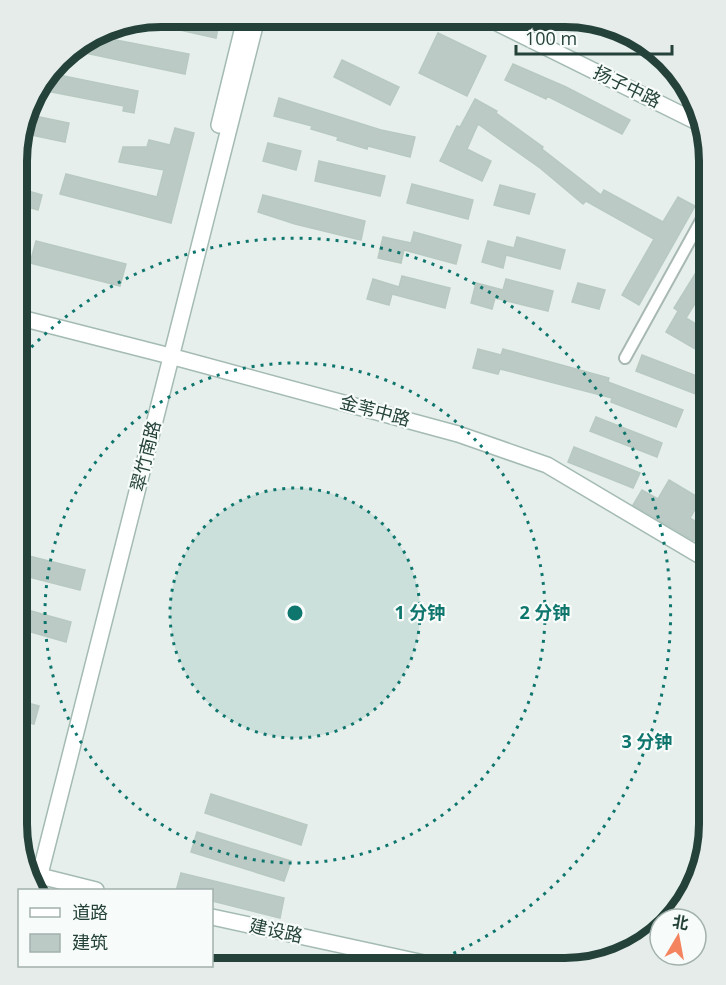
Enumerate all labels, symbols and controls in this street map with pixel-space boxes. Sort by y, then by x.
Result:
scale bar [516,18,672,56]
text: 100 m [525,26,577,50]
street label: 扬子中路 [590,60,665,113]
street label: 金苇中路 [337,389,413,431]
street label: 翠竹南路 [125,418,165,494]
text: 1 分钟 [395,600,445,624]
text: 2 分钟 [520,600,570,624]
centre of rings [285,603,305,623]
text: 3 分钟 [622,729,672,753]
legend [18,889,213,967]
text: 道路 [72,900,108,924]
north arrow [648,907,708,967]
text: 北 [671,910,690,934]
street label: 建设路 [247,913,305,947]
text: 建筑 [72,930,108,954]

